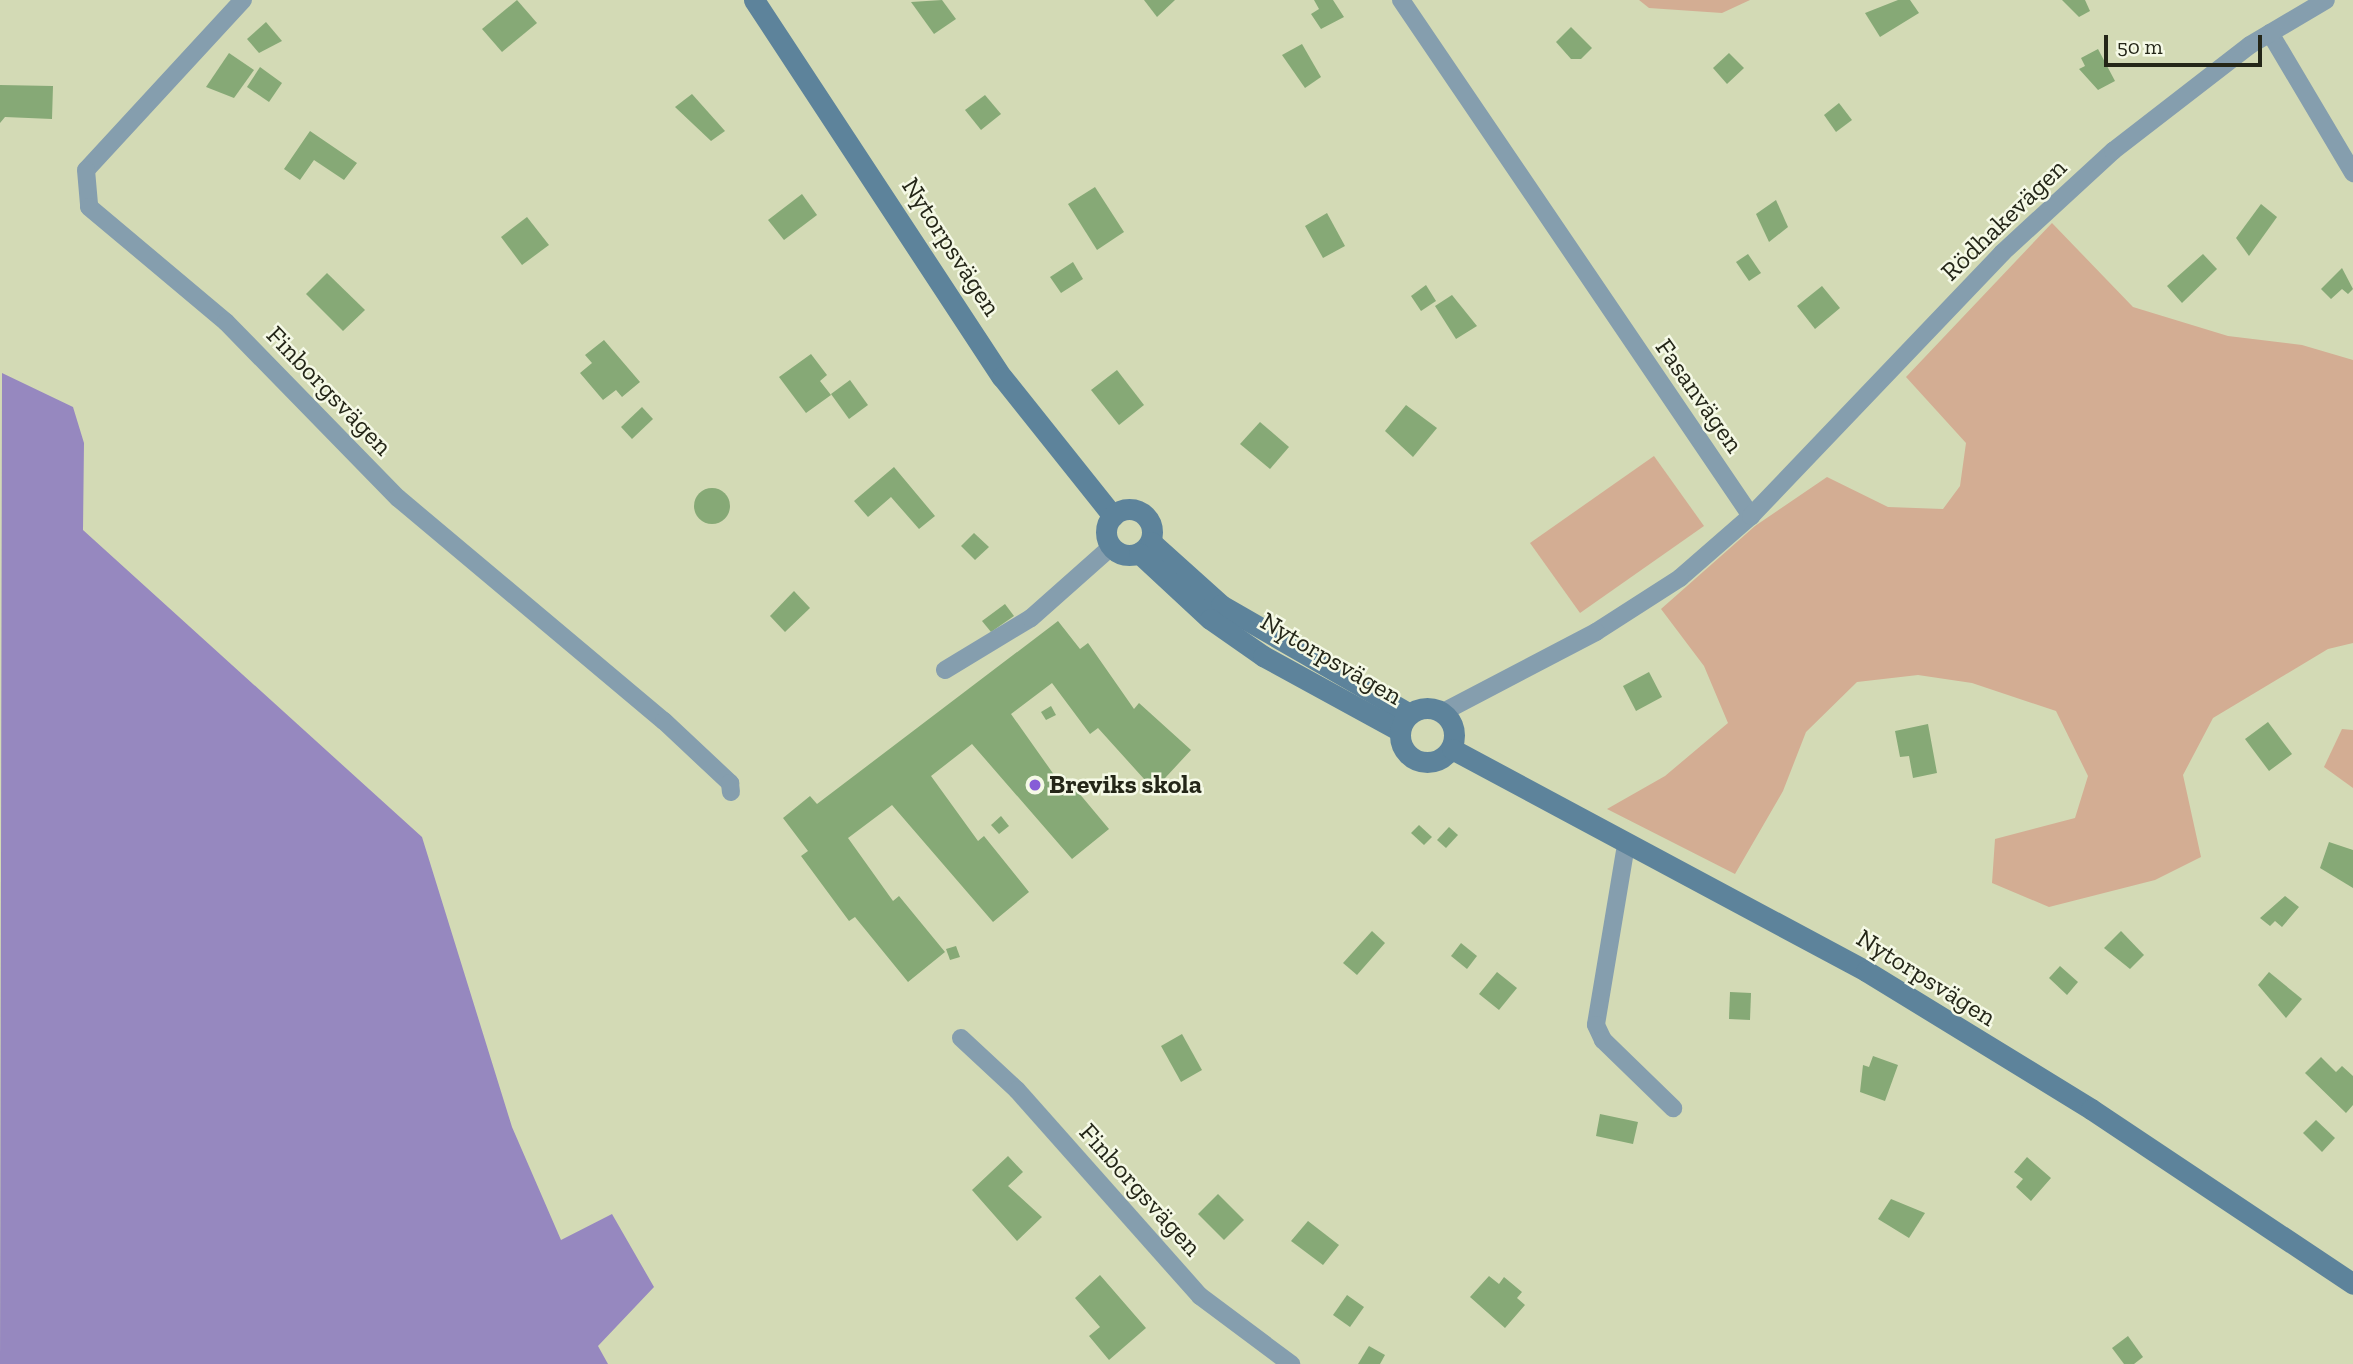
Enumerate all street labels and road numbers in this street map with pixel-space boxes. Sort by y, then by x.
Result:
street label: Rödhakevägen [1935,152,2073,288]
street label: Nytorpsvägen [895,172,1007,322]
street label: Finborgsvägen [260,320,398,462]
street label: Fasanvägen [1648,333,1750,459]
street label: Nytorpsvägen [1255,606,1407,712]
street label: Nytorpsvägen [1851,923,2001,1033]
street label: Finborgsvägen [1072,1117,1208,1263]

